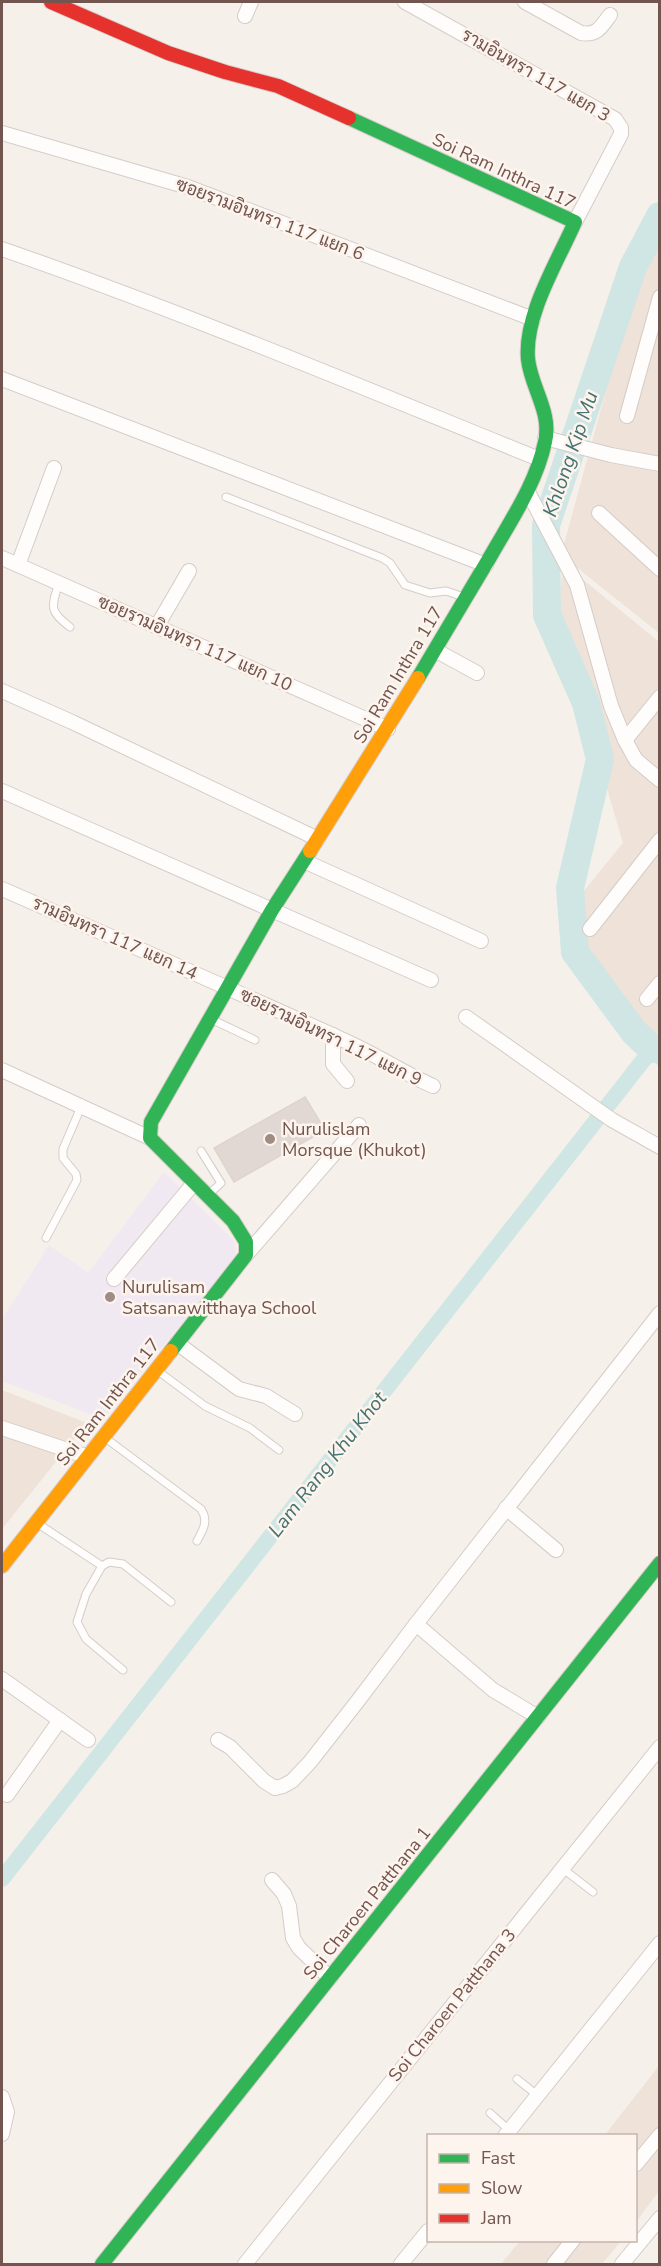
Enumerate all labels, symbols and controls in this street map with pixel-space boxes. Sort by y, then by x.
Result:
street label: รามอินทรา 117 แยก 3 [457,23,615,127]
street label: Soi Ram Inthra 117 [428,127,580,215]
street label: ซอยรามอินทรา 117 แยก 6 [172,172,368,266]
water label: Khlong Kip Mu [536,388,605,521]
street label: ซอยรามอินทรา 117 แยก 10 [94,589,296,697]
street label: Soi Ram Inthra 117 [348,602,448,748]
street label: รามอินทรา 117 แยก 14 [28,891,202,985]
street label: ซอยรามอินทรา 117 แยก 9 [236,982,426,1092]
place label: Nurulislam Morsque (Khukot) [282,1117,427,1162]
marker: Nurulislam Morsque (Khukot) [263,1132,277,1146]
place label: Nurulisam Satsanawitthaya School [122,1275,317,1320]
marker: Nurulisam Satsanawitthaya School [103,1290,117,1304]
street label: Soi Ram Inthra 117 [51,1333,165,1471]
water label: Lam Rang Khu Khot [262,1385,393,1543]
street label: Soi Charoen Patthana 1 [298,1821,436,1985]
street label: Soi Charoen Patthana 3 [383,1923,521,2087]
legend [427,2134,637,2242]
text: Fast [481,2146,516,2170]
text: Slow [481,2176,522,2200]
text: Jam [480,2206,512,2230]

